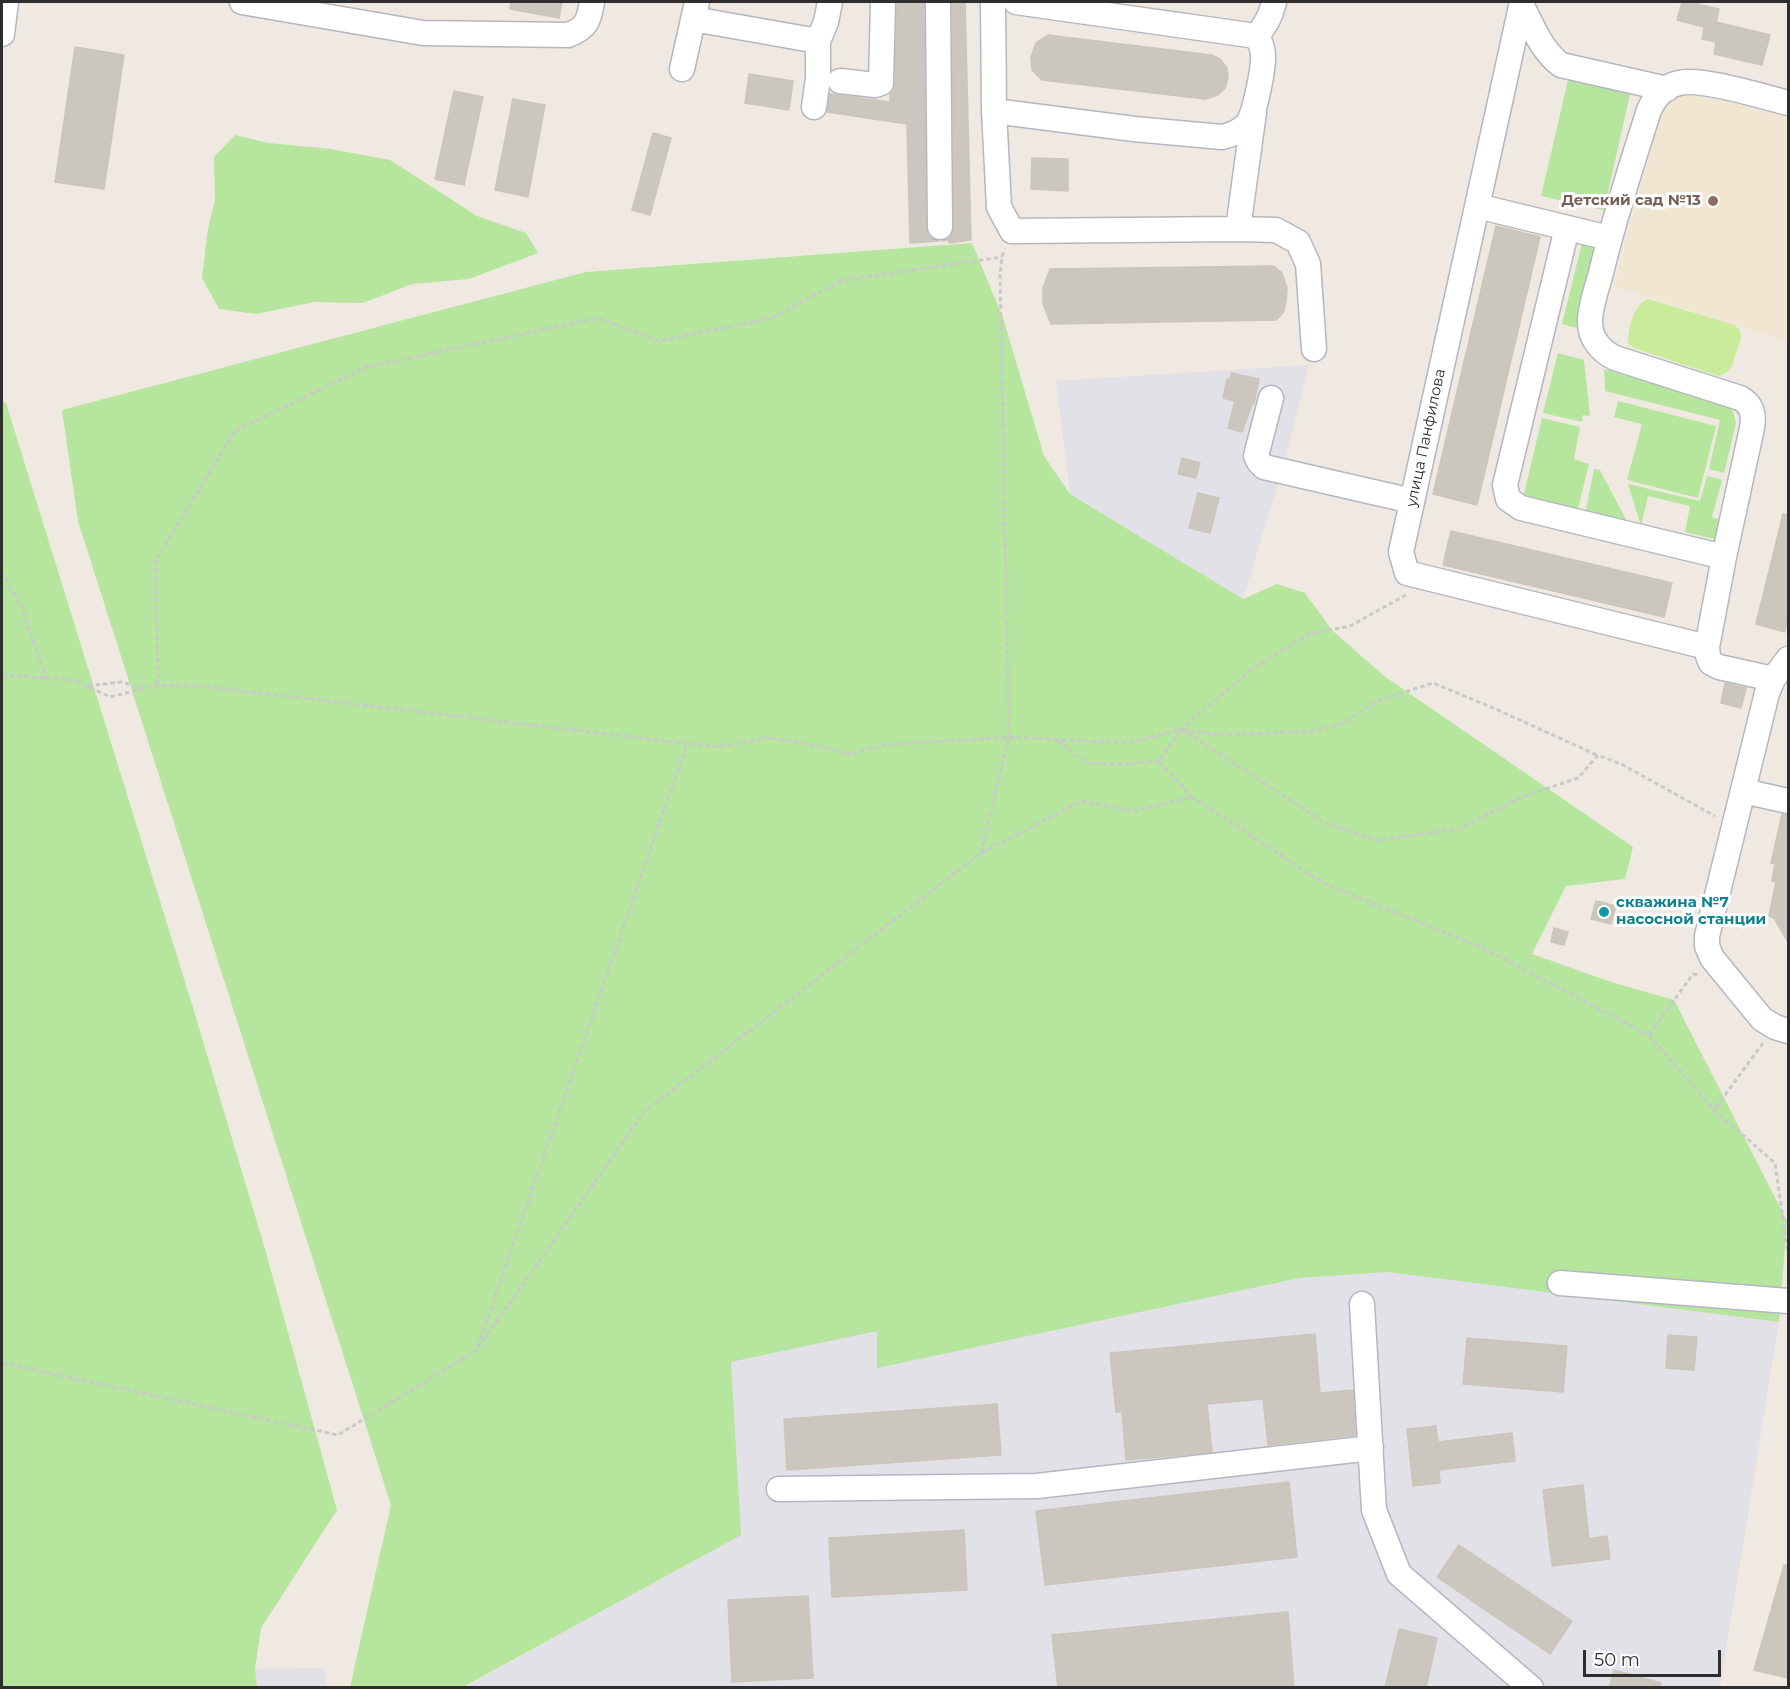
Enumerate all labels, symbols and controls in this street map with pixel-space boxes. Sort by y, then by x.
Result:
place label: Детский сад №13 [1561,192,1701,210]
marker: Детский сад №13 [1706,194,1720,208]
street label: улица Панфилова [1403,367,1449,509]
place label: скважина №7 насосной станции [1616,894,1766,929]
marker: скважина №7 насосной станции [1597,905,1611,919]
scale bar [1586,1638,1724,1676]
text: 50 m [1594,1649,1640,1671]

